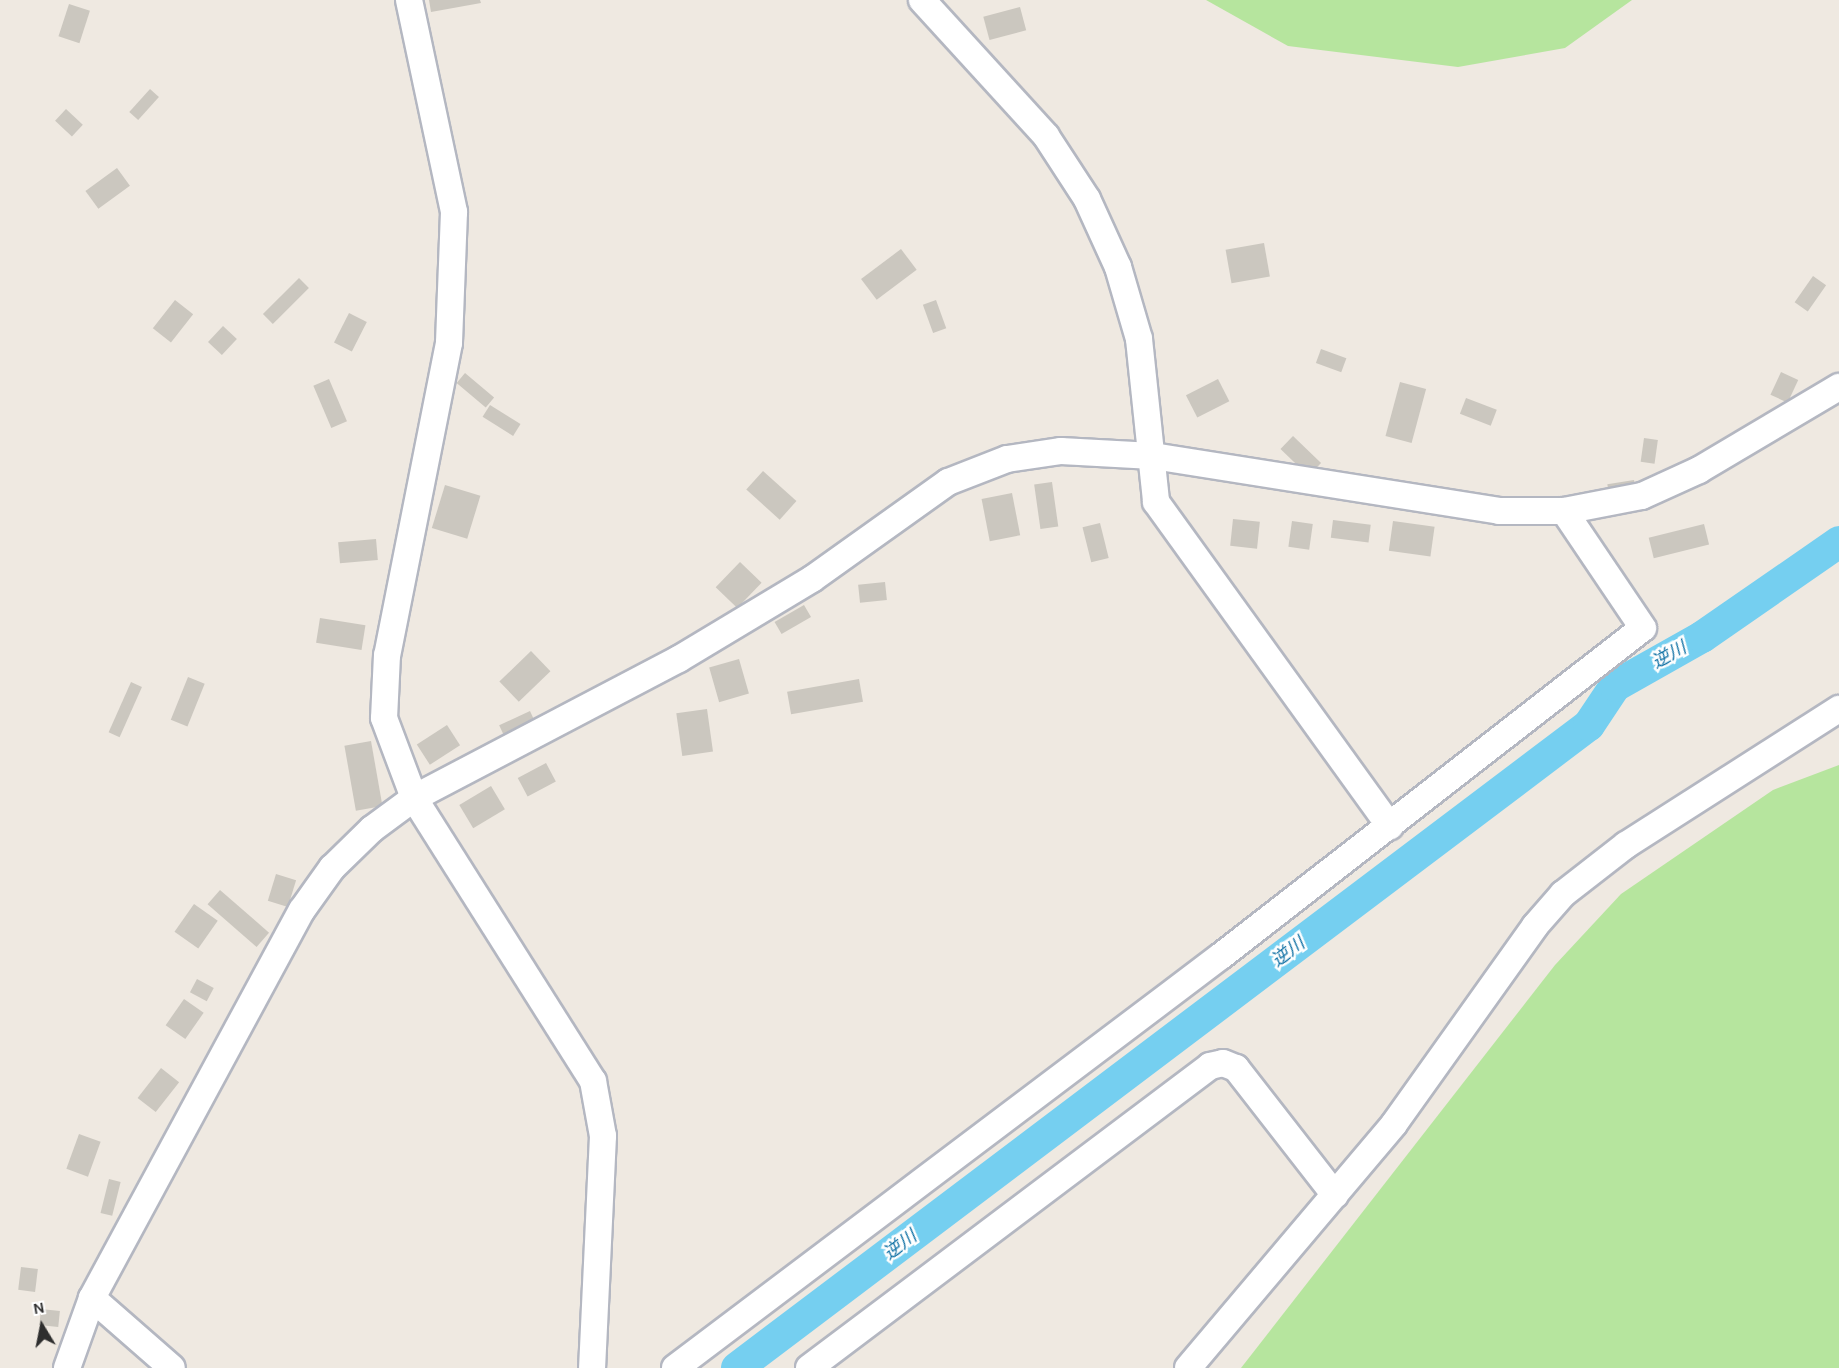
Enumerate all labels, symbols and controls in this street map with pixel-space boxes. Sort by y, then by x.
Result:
water label: 逆川 [1648,637,1690,673]
water label: 逆川 [1267,933,1309,971]
water label: 逆川 [879,1226,921,1264]
north arrow [12,1296,72,1356]
text: N [31,1297,46,1318]

